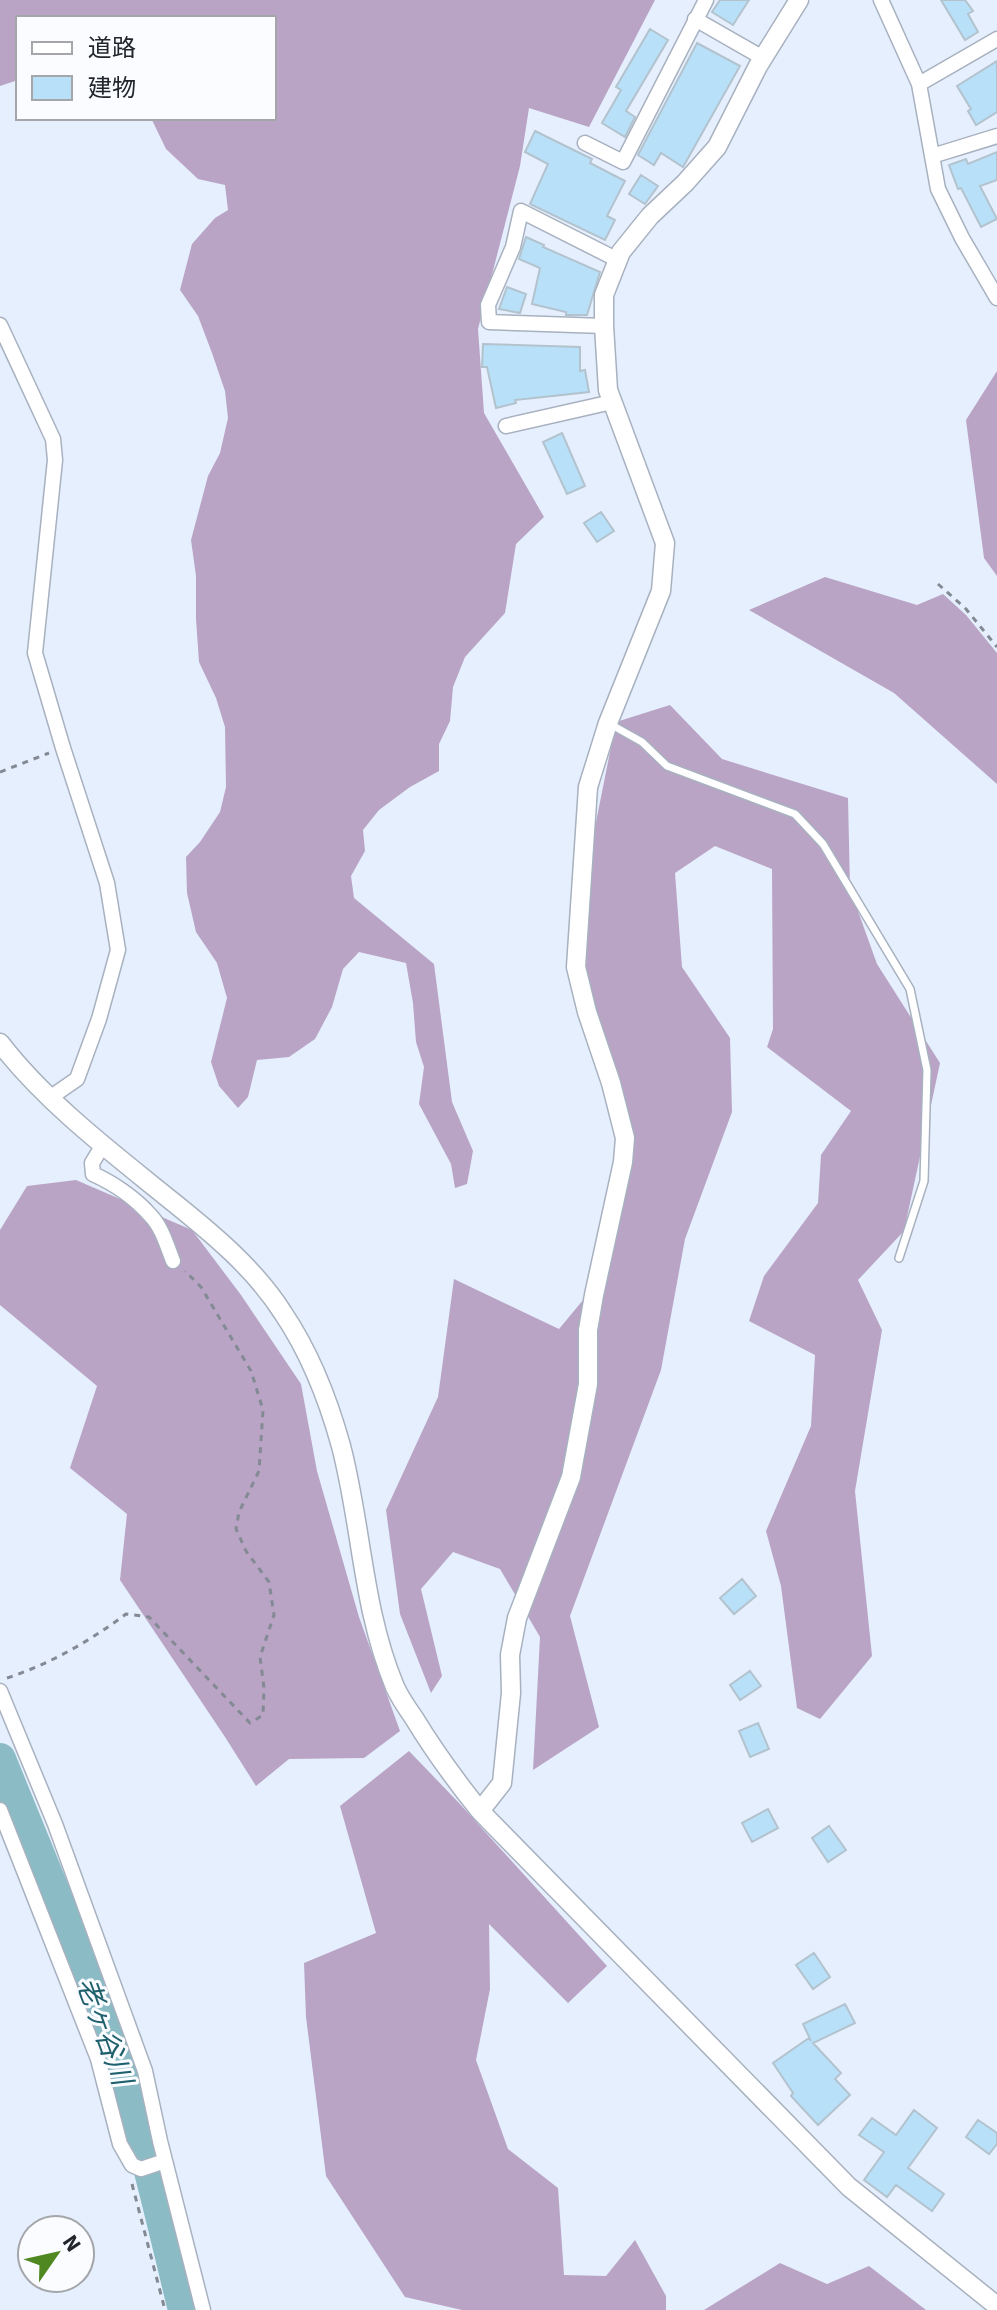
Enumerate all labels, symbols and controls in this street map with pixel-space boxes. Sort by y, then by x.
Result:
legend [16,16,276,120]
text: 道路 [88,31,136,66]
text: 建物 [88,71,136,106]
water label: 老ヶ谷川 [66,1972,143,2093]
north arrow [16,2214,96,2294]
text: N [54,2228,89,2258]

